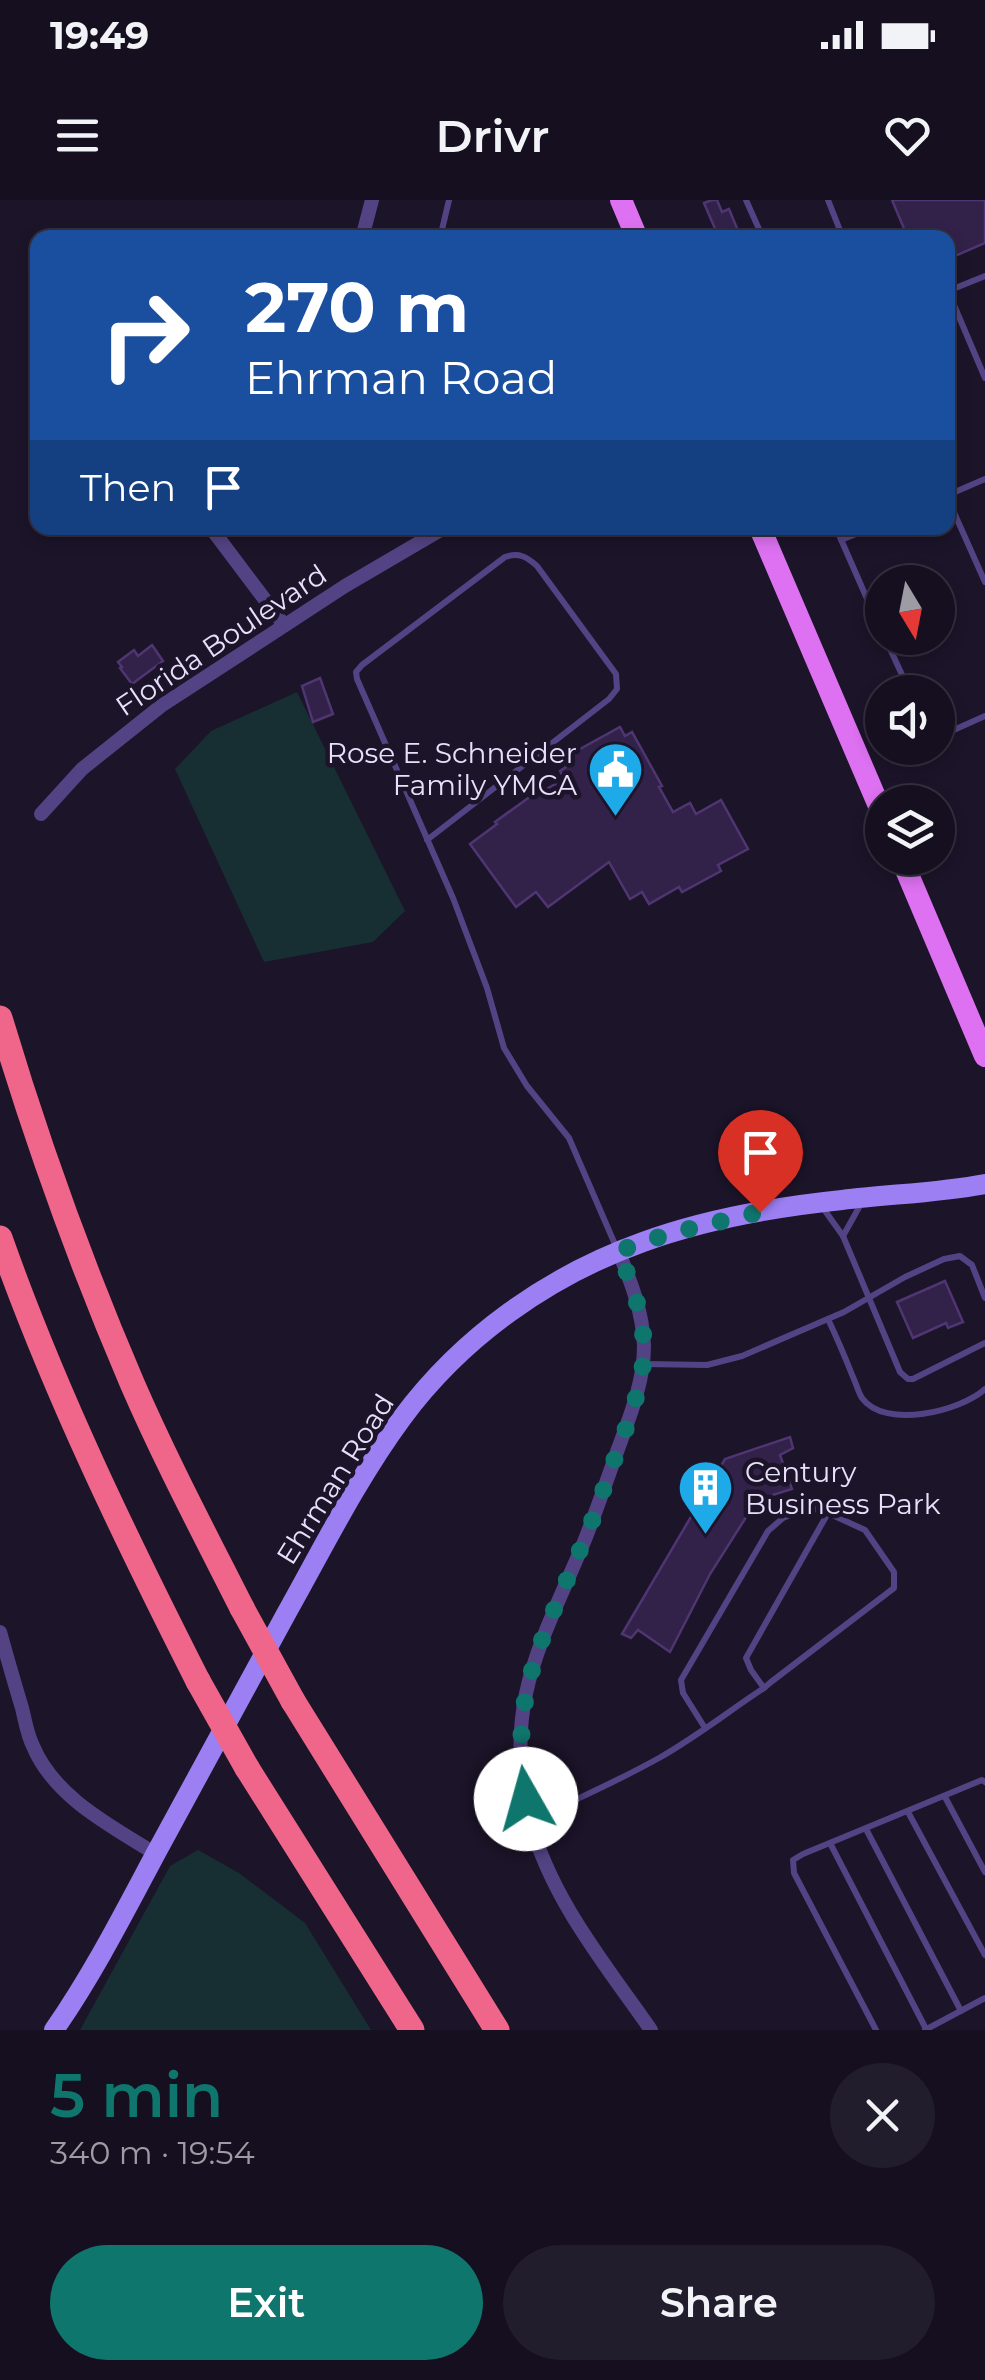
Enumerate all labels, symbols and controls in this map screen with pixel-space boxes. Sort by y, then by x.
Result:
text: 19:49 [50,12,149,59]
icon: menu [50,108,105,163]
text: Drivr [436,108,549,163]
icon: heart [880,108,935,163]
text: 270 m [245,264,469,350]
icon: right [80,270,210,400]
text: Ehrman Road [245,350,557,405]
icon: arrive [196,460,251,515]
text: Then [80,464,176,511]
street label: Florida Boulevard [109,557,333,723]
north arrow [865,565,955,655]
map controls [865,565,955,875]
button: sound [865,675,955,765]
place label: Rose E. Schneider Family YMCA [327,736,578,802]
public building icon: Rose E. Schneider Family YMCA [586,739,646,818]
button: layers [865,785,955,875]
pin [718,1110,803,1213]
icon: arrive [733,1125,788,1180]
street label: Ehrman Road [269,1388,401,1570]
place label: Century Business Park [745,1455,941,1521]
building icon: Century Business Park [676,1458,736,1537]
position arrow [474,1747,578,1851]
text: 5 min [50,2059,223,2132]
button: close [830,2063,935,2168]
text: 340 m · 19:54 [50,2133,255,2172]
button: Exit [50,2245,483,2360]
button: Share [503,2245,935,2360]

